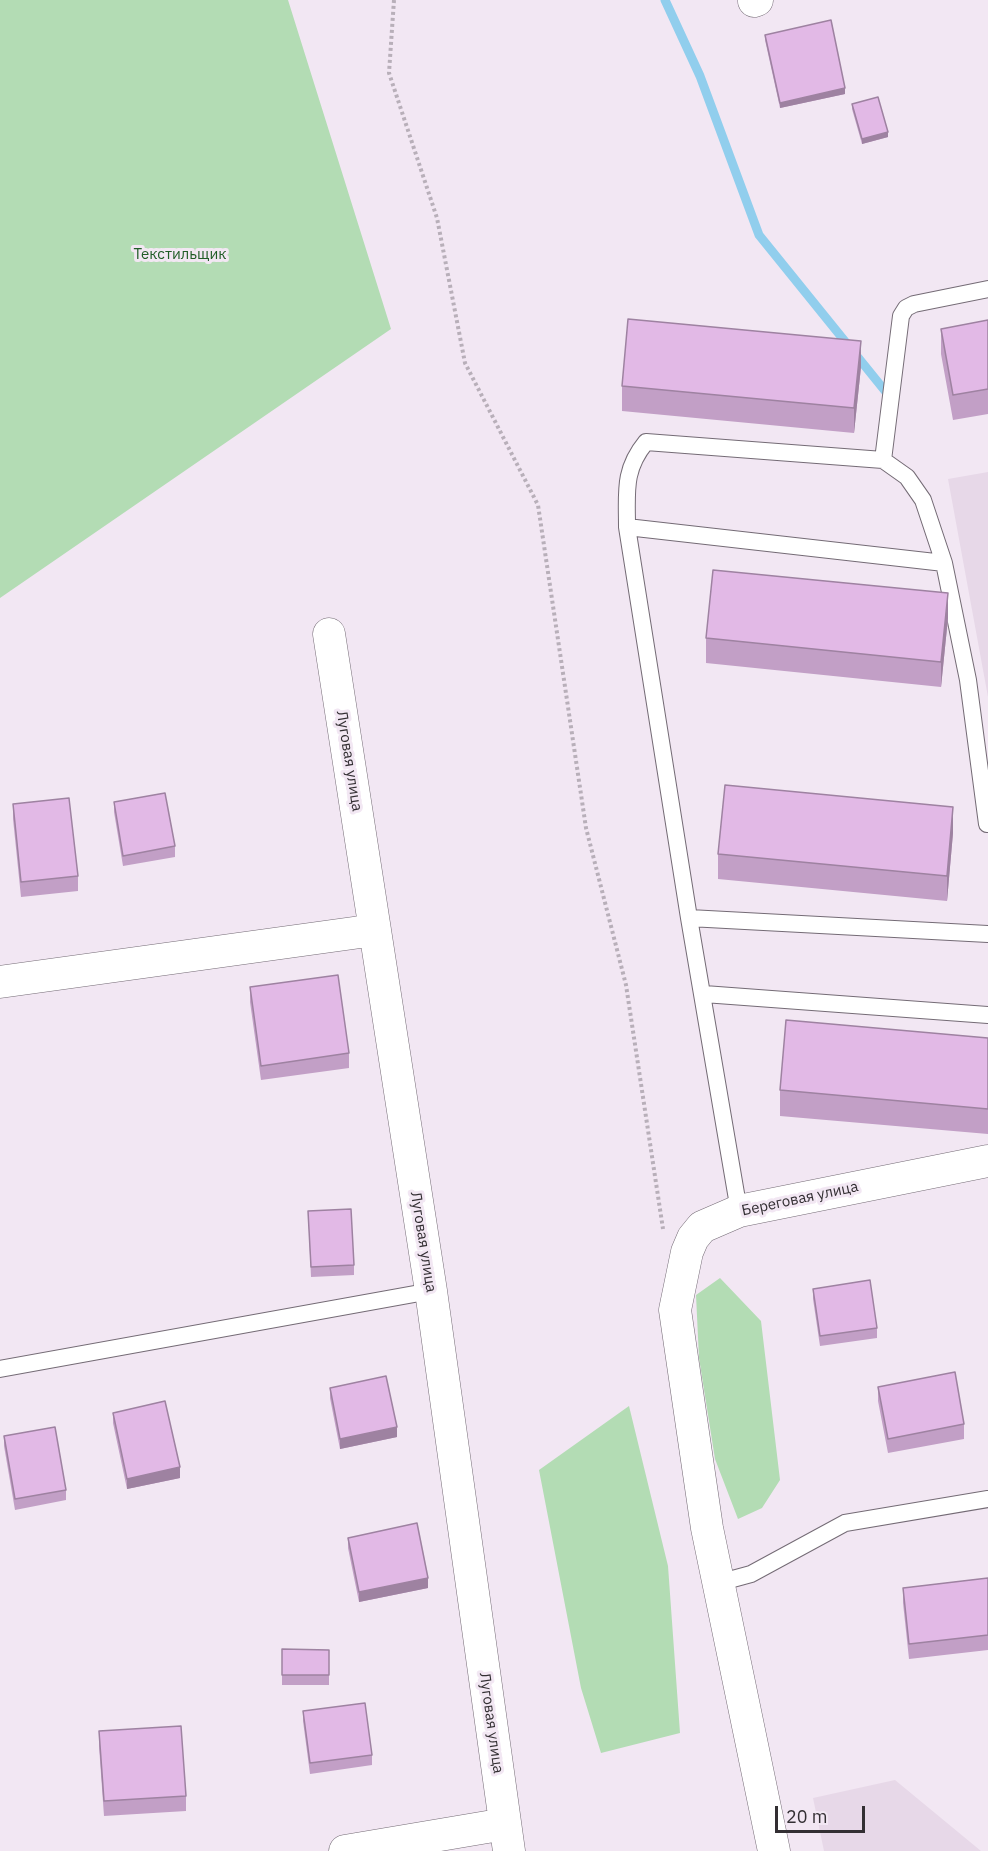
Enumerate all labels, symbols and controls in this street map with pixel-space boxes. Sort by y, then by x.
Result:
park label: Текстильщик [133,246,227,264]
street label: Луговая улица [332,709,366,813]
street label: Береговая улица [740,1178,860,1220]
street label: Луговая улица [406,1190,440,1294]
street label: Луговая улица [475,1671,507,1775]
scale bar [778,1794,868,1832]
text: 20 m [786,1805,828,1828]

